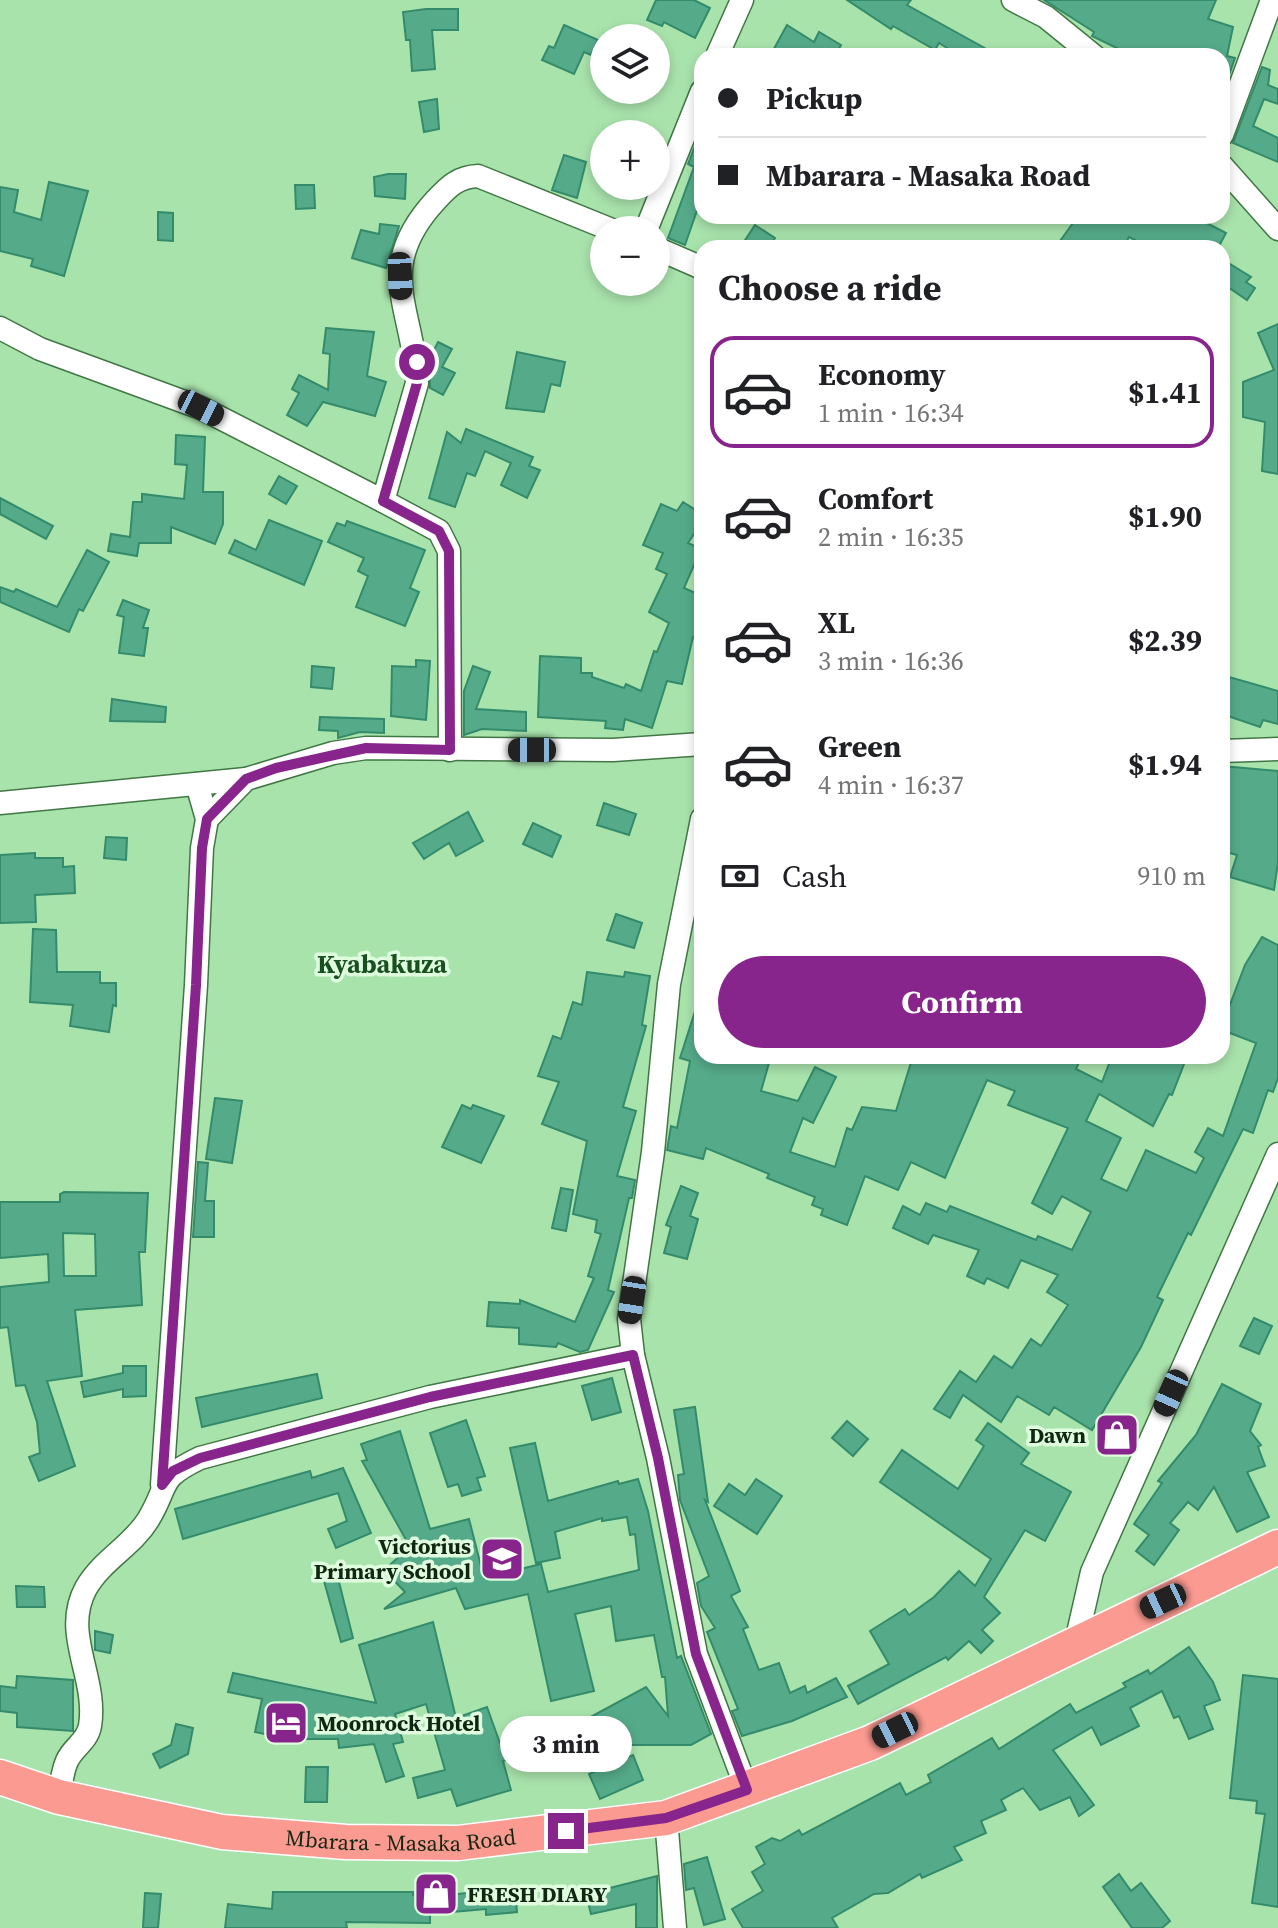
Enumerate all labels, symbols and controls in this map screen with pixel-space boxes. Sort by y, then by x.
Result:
map controls [590,24,670,296]
button: layers [590,24,670,104]
text: Pickup [766,78,862,119]
button: + [590,120,670,200]
text: Mbarara - Masaka Road [766,155,1090,196]
button: − [590,216,670,296]
car [387,252,413,300]
text: Choose a ride [718,263,941,312]
route start [399,344,435,380]
text: Economy [818,354,946,395]
icon: car [722,356,794,428]
text: $1.41 [1128,372,1202,413]
car [174,386,228,430]
text: 1 min · 16:34 [818,395,964,431]
text: Comfort [818,478,933,519]
icon: car [722,480,794,552]
text: $1.90 [1128,496,1202,537]
text: 2 min · 16:35 [818,519,964,555]
text: XL [818,602,855,643]
icon: car [722,604,794,676]
text: $2.39 [1128,620,1202,661]
text: 3 min · 16:36 [818,643,964,679]
text: Green [818,726,901,767]
icon: car [722,728,794,800]
car [508,738,556,762]
text: $1.94 [1128,744,1202,785]
text: 4 min · 16:37 [818,767,964,803]
icon: cash [718,854,762,898]
text: Cash [782,856,847,897]
text: 910 m [1138,858,1206,894]
district label: Kyabakuza [317,946,447,982]
button: Confirm [718,956,1206,1048]
car [616,1274,648,1326]
car [1150,1366,1192,1420]
shop icon: Dawn [1093,1411,1141,1459]
place label: Dawn [1029,1420,1086,1450]
place label: Victorius Primary School [314,1531,471,1586]
school or university icon: Victorius Primary School [478,1535,526,1583]
car [1136,1580,1190,1622]
hotel icon: Moonrock Hotel [262,1699,310,1747]
place label: Moonrock Hotel [317,1708,480,1738]
car [868,1709,922,1751]
callout: 3 min [500,1715,632,1771]
text: 3 min [532,1726,600,1762]
route end [548,1813,584,1849]
street label: Mbarara - Masaka Road [284,1821,518,1858]
shop icon: FRESH DIARY [412,1870,460,1918]
place label: FRESH DIARY [467,1879,607,1909]

